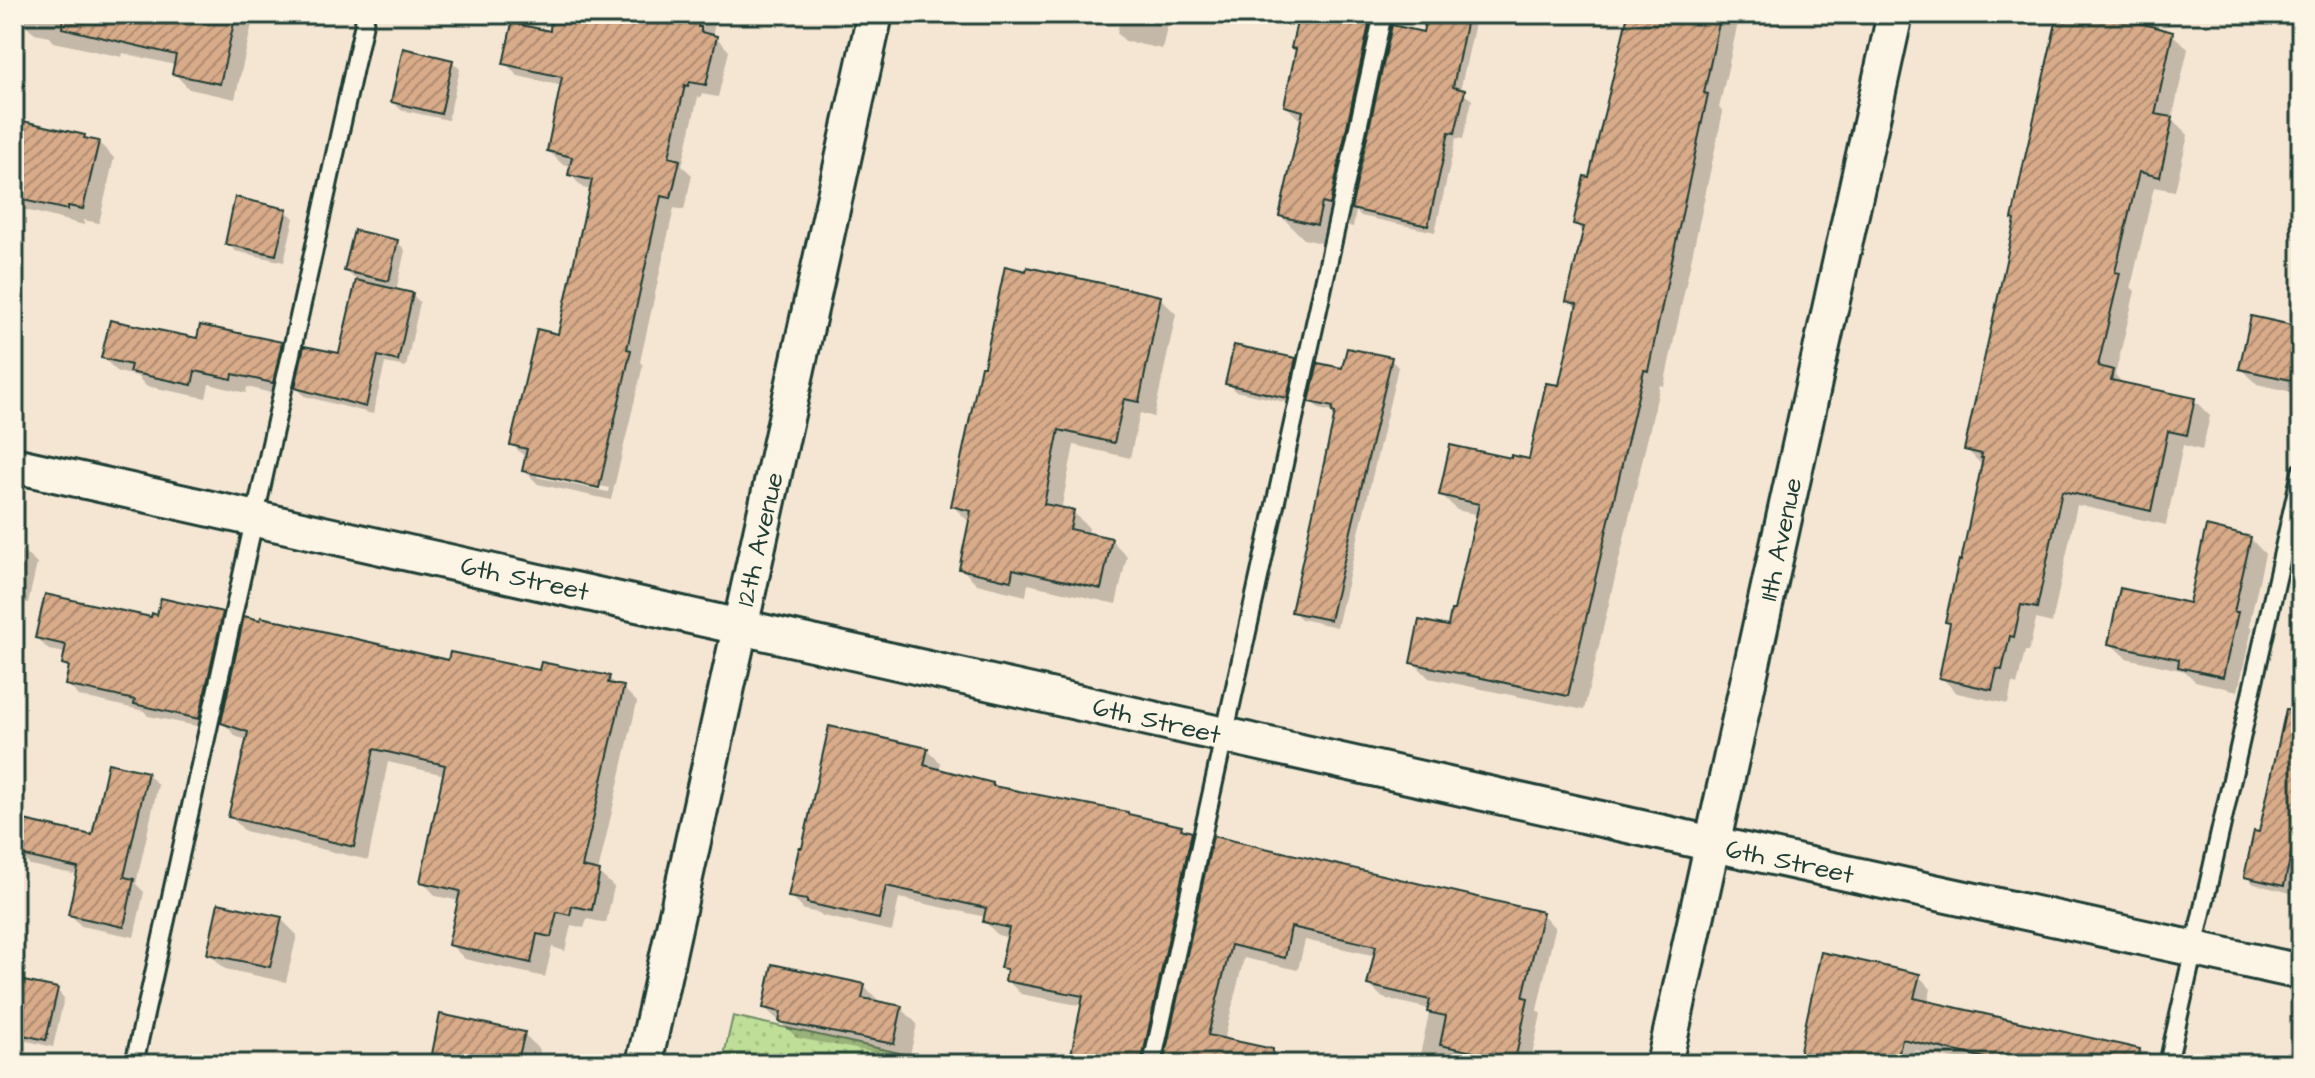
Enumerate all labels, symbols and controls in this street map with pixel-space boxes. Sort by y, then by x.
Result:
street label: 12th Avenue [727,469,793,610]
street label: 11th Avenue [1750,474,1812,604]
street label: 6th Street [457,548,593,610]
street label: 6th Street [1089,689,1225,753]
street label: 6th Street [1722,831,1858,893]

